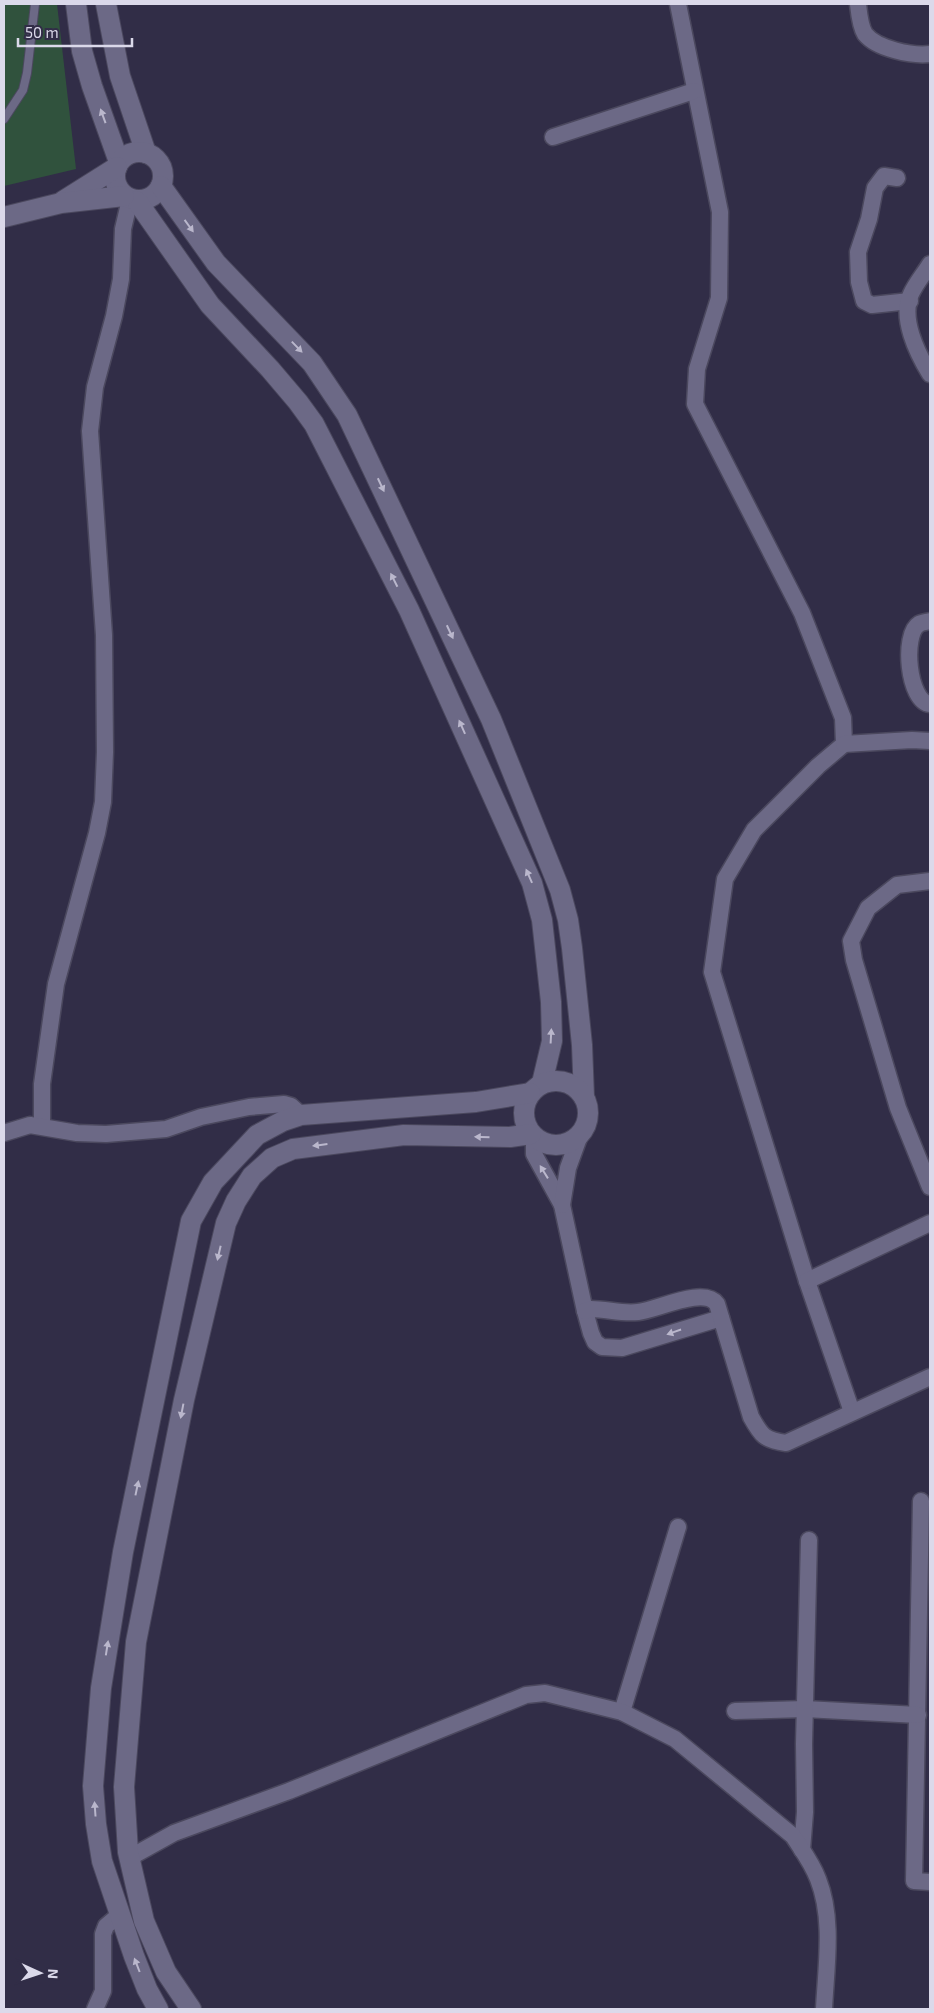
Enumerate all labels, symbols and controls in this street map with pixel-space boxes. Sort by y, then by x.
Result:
scale bar [18,15,131,47]
text: 50 m [25,23,59,41]
one-way arrow [99,108,107,123]
one-way arrow [184,219,194,233]
one-way arrow [291,341,303,353]
one-way arrow [377,478,385,492]
one-way arrow [390,573,398,587]
one-way arrow [446,625,454,639]
one-way arrow [458,720,467,735]
one-way arrow [525,869,533,883]
one-way arrow [548,1027,556,1043]
one-way arrow [474,1133,490,1141]
one-way arrow [312,1141,328,1149]
one-way arrow [540,1166,549,1179]
one-way arrow [215,1246,223,1261]
one-way arrow [666,1328,681,1336]
one-way arrow [178,1404,186,1419]
one-way arrow [133,1480,141,1495]
one-way arrow [104,1639,112,1655]
one-way arrow [90,1801,98,1817]
north arrow [15,1948,65,1998]
one-way arrow [133,1958,141,1972]
text: N [45,1968,62,1979]

